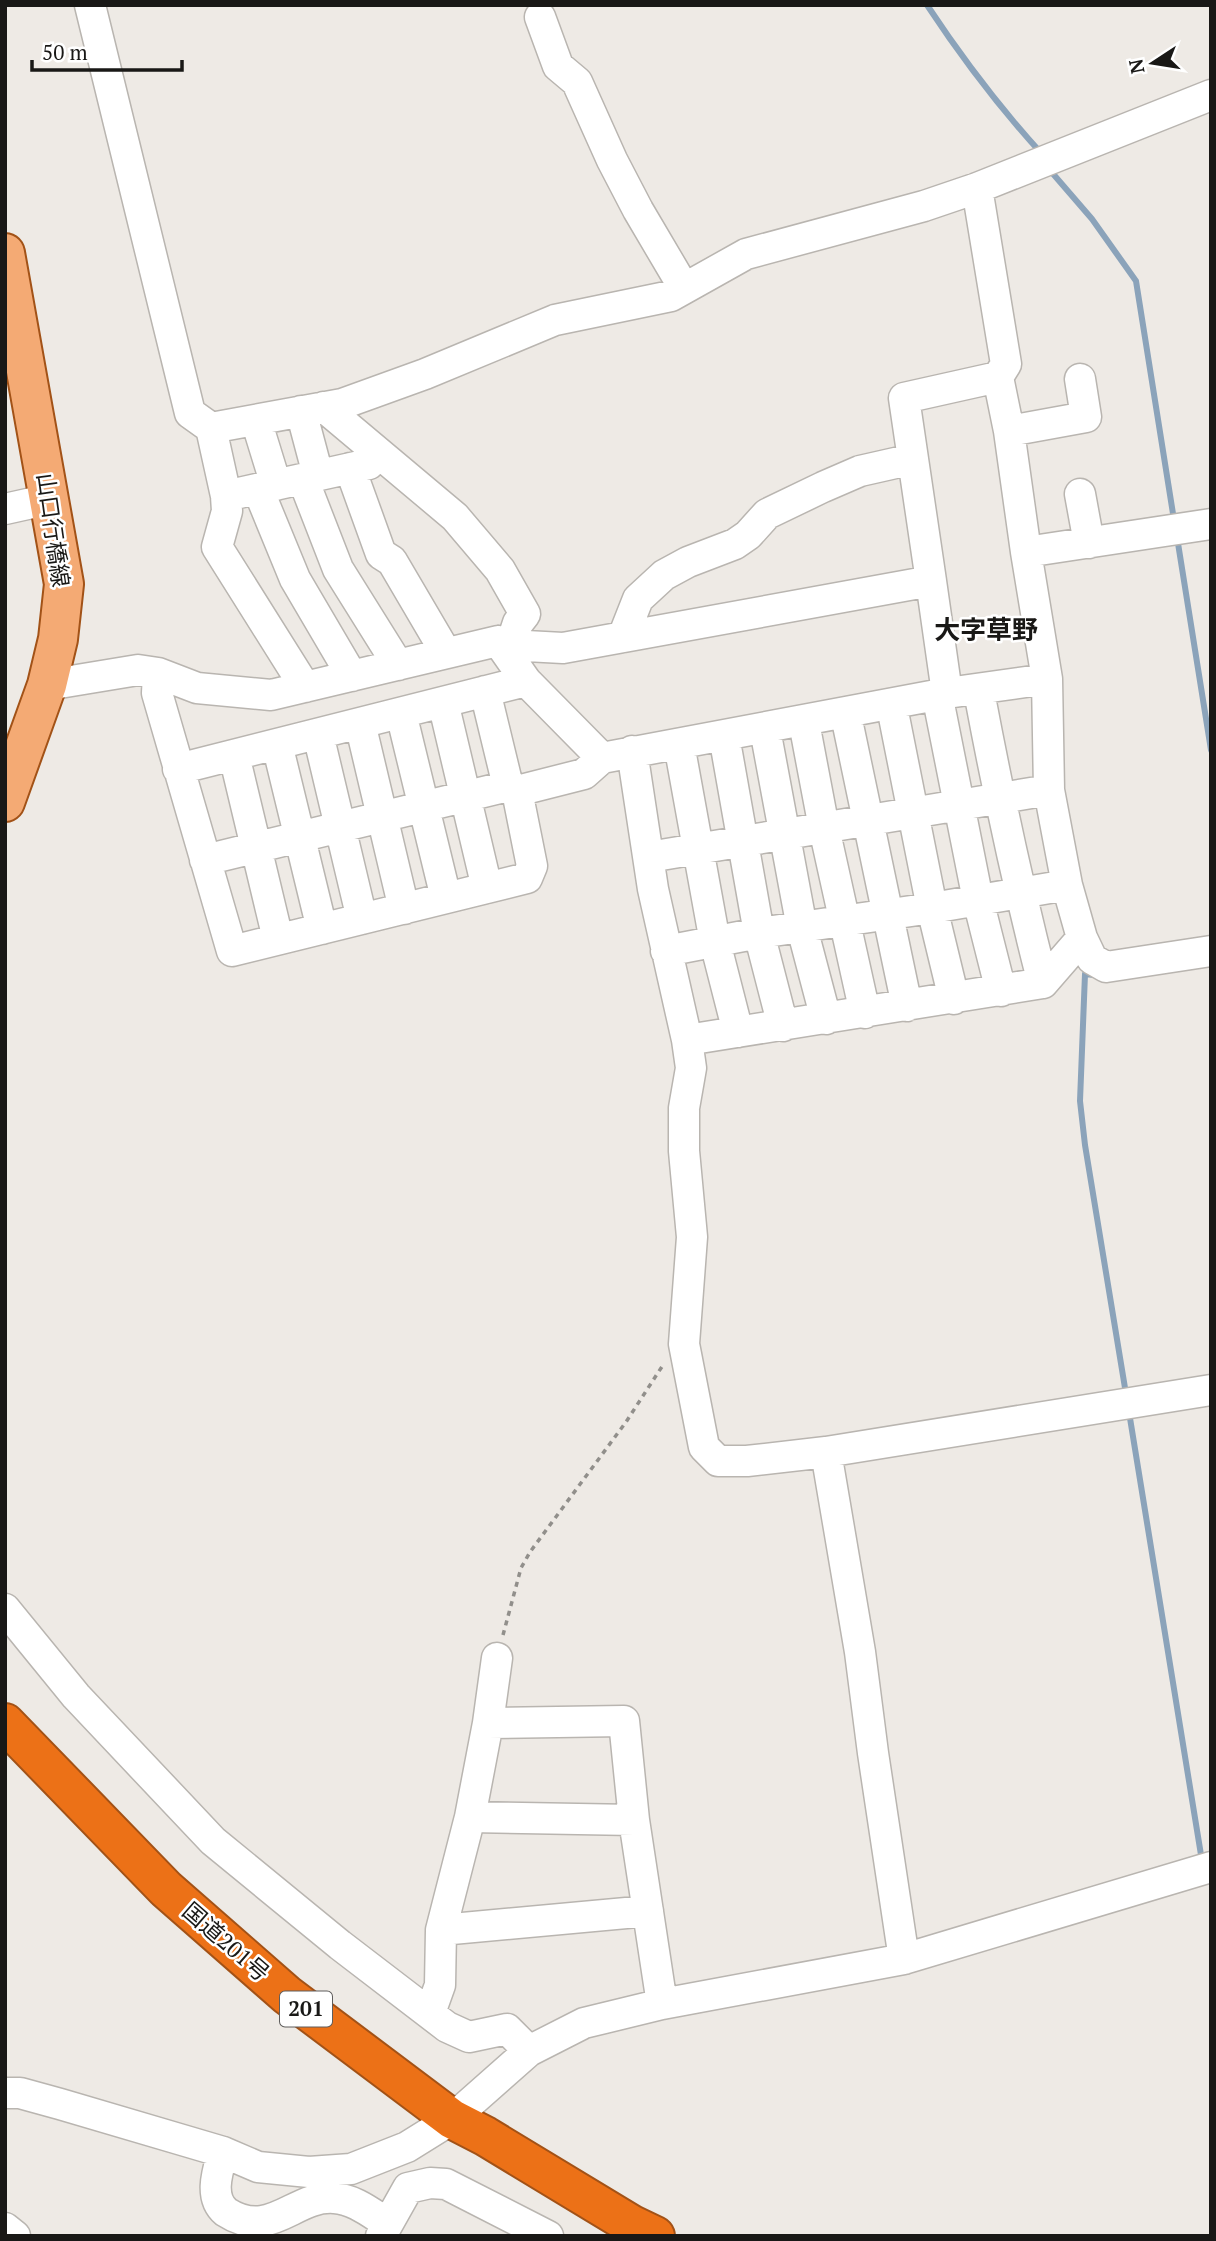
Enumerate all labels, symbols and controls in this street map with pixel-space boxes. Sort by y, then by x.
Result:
scale bar [32,28,182,72]
north arrow [1118,28,1188,98]
text: 50 m [42,38,88,66]
text: N [1122,56,1150,76]
street label: 山口行橋線 [30,471,77,589]
district label: 大字草野 [934,612,1038,646]
street label: 国道201号 [176,1895,276,1988]
road number: 201 [280,1992,332,2026]

